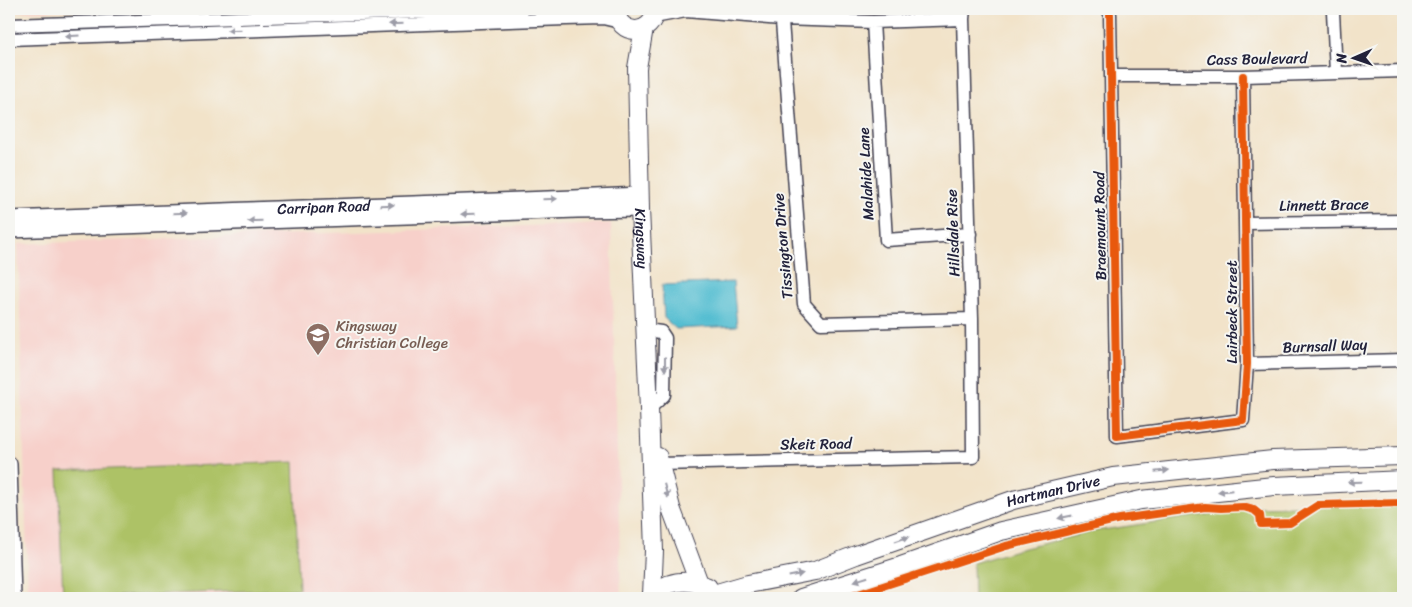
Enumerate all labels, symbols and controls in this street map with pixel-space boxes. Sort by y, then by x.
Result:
one-way arrow [388,21,404,29]
one-way arrow [226,26,242,34]
north arrow [1330,32,1380,82]
one-way arrow [63,33,79,41]
street label: Cass Boulevard [1207,45,1309,73]
text: N [1329,53,1354,65]
street label: Malahide Lane [851,127,881,221]
street label: Braemount Road [1086,170,1114,281]
street label: Hillsdale Rise [938,189,968,277]
street label: Linnett Brace [1279,191,1369,219]
street label: Tissington Drive [765,192,801,300]
street label: Carripan Road [277,193,372,222]
one-way arrow [542,195,558,203]
one-way arrow [380,201,396,209]
street label: Kingsway [627,207,656,269]
one-way arrow [172,208,188,216]
one-way arrow [460,210,476,218]
one-way arrow [247,218,263,226]
street label: Lairbeck Street [1219,260,1245,364]
place label: Kingsway Christian College [336,313,448,356]
school or university icon: Kingsway Christian College [305,322,331,356]
street label: Burnsall Way [1282,332,1368,360]
one-way arrow [661,356,669,372]
street label: Skeit Road [780,430,853,458]
street label: Hartman Drive [1002,467,1103,515]
one-way arrow [1154,467,1170,475]
one-way arrow [1346,478,1362,486]
one-way arrow [663,484,671,499]
one-way arrow [1217,487,1233,495]
one-way arrow [1058,513,1073,521]
one-way arrow [895,535,910,543]
one-way arrow [788,571,803,579]
one-way arrow [854,576,869,584]

